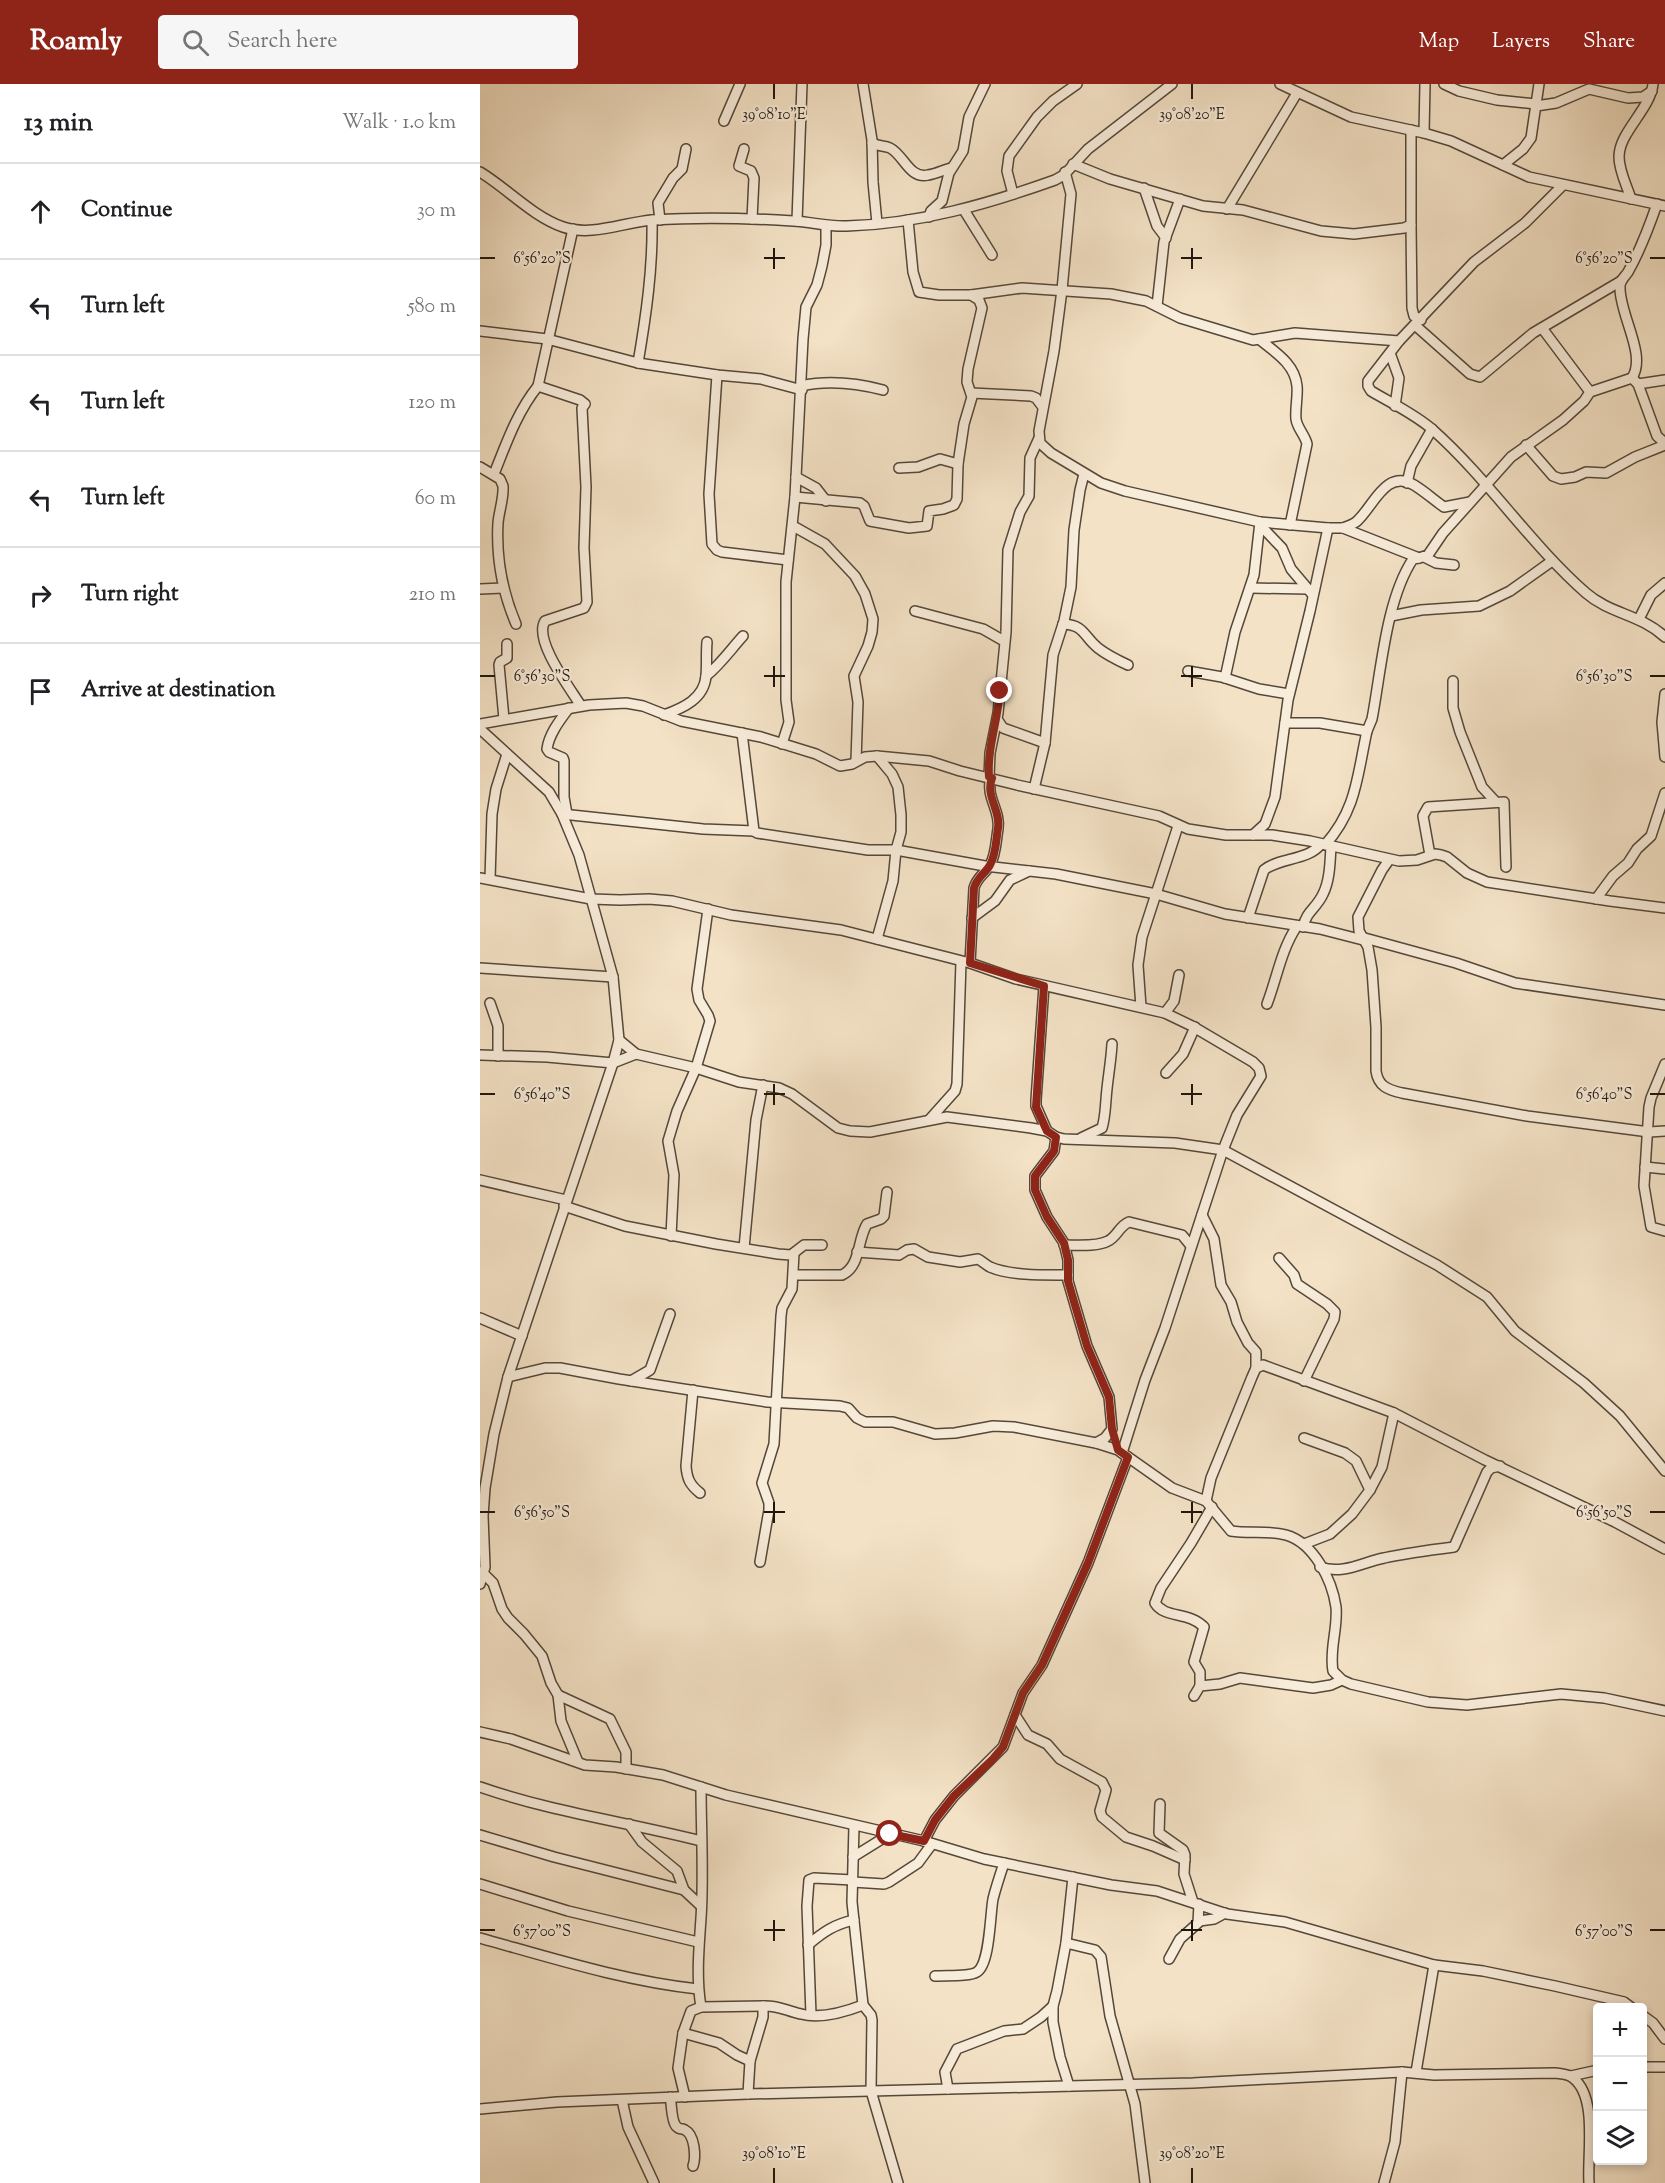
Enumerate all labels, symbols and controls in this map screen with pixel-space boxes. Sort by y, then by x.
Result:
search box [158,15,578,69]
text: Roamly [30,22,122,62]
icon: search [179,26,212,59]
text: Search here [227,26,338,58]
text: Map [1419,27,1459,57]
text: Layers [1492,27,1550,57]
text: Share [1583,27,1635,57]
text: 13 min [24,105,93,142]
text: 39°08'10"E [742,105,806,126]
text: 39°08'20"E [1159,105,1225,126]
text: Walk · 1.0 km [342,109,456,138]
icon: ahead [24,195,57,228]
text: Continue [81,195,172,227]
text: 30 m [417,197,456,226]
text: 6°56'20"S [513,249,571,270]
text: 6°56'20"S [1575,249,1633,270]
icon: left [24,291,57,324]
text: Turn left [81,291,164,323]
text: 580 m [408,293,456,322]
icon: left [24,387,57,420]
text: Turn left [81,387,164,419]
text: 120 m [408,389,456,418]
icon: left [24,483,57,516]
text: Turn left [81,483,164,515]
text: 60 m [415,485,456,514]
icon: right [24,579,57,612]
text: Turn right [81,579,178,611]
text: 210 m [409,581,456,610]
text: 6°56'30"S [514,667,570,688]
text: 6°56'30"S [1576,667,1632,688]
icon: arrive [24,675,57,708]
text: Arrive at destination [81,675,276,707]
route end [986,677,1012,703]
text: 6°56'40"S [514,1085,570,1106]
text: 6°56'40"S [1576,1085,1632,1106]
text: 6°56'50"S [514,1503,570,1524]
text: 6°56'50"S [1576,1503,1632,1524]
route start [876,1820,902,1846]
text: 6°57'00"S [513,1922,571,1943]
text: 6°57'00"S [1575,1922,1633,1943]
map controls [1593,2003,1647,2165]
button: + [1593,2003,1647,2057]
button: − [1593,2057,1647,2111]
button: layers [1593,2111,1647,2165]
text: 39°08'10"E [742,2144,806,2165]
text: 39°08'20"E [1159,2144,1225,2165]

